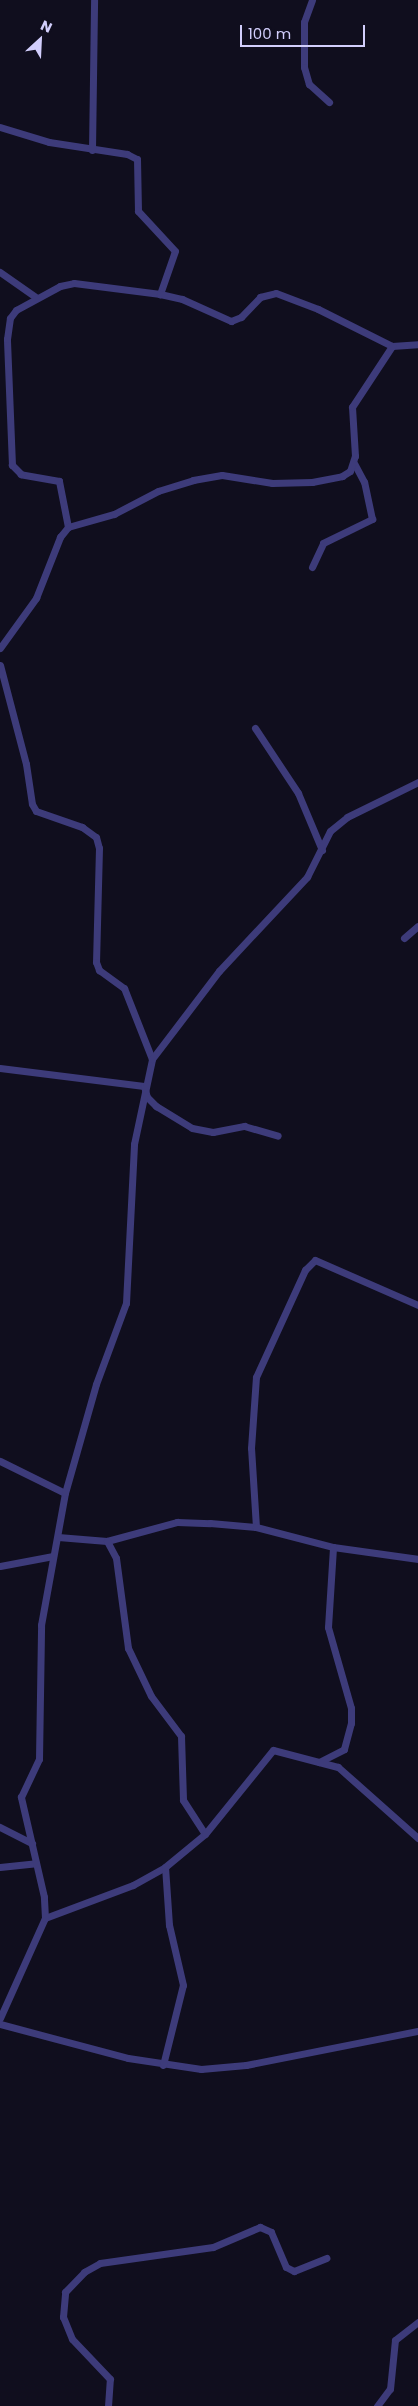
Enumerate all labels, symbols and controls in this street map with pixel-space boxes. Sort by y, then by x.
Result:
north arrow [15,15,65,65]
text: N [37,15,55,38]
scale bar [243,15,368,47]
text: 100 m [248,23,291,44]

